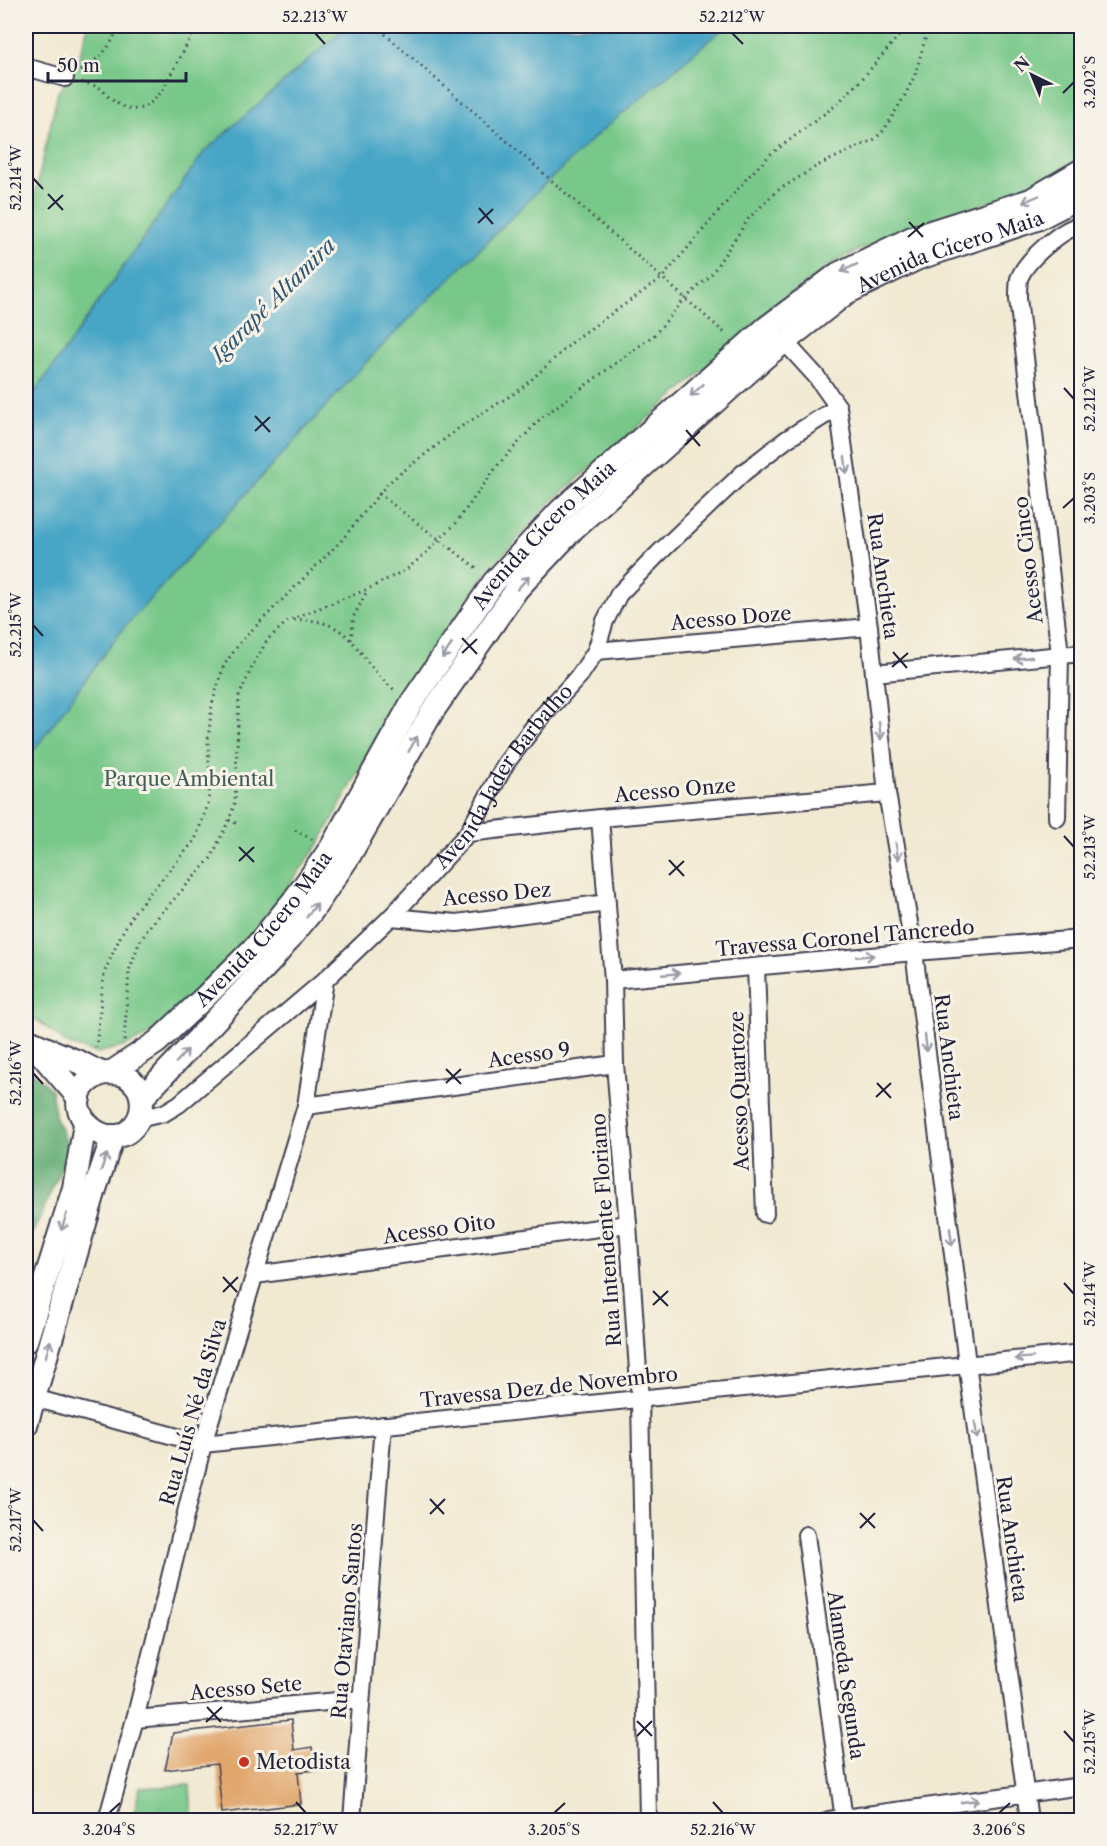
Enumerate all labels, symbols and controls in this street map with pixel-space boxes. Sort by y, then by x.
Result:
text: 52.213°W [282,7,348,26]
text: 52.212°W [699,7,765,26]
scale bar [48,45,186,83]
north arrow [1002,45,1062,105]
text: N [1010,52,1034,76]
text: 50 m [57,55,100,77]
text: 3.202°S [1080,56,1099,108]
text: 52.214°W [6,145,25,211]
one-way arrow [1022,194,1040,205]
street label: Avenida Cícero Maia [852,206,1048,298]
water label: Igarapé Altamira [204,232,341,369]
one-way arrow [841,263,859,275]
text: 52.212°W [1080,366,1099,432]
one-way arrow [690,383,705,397]
one-way arrow [841,454,852,474]
street label: Avenida Cícero Maia [466,455,621,615]
text: 3.203°S [1080,472,1099,524]
street label: Acesso Cinco [1008,495,1048,626]
street label: Rua Anchieta [862,511,904,641]
one-way arrow [516,576,530,591]
text: 52.215°W [6,592,25,658]
street label: Acesso Doze [669,601,792,635]
one-way arrow [441,642,453,658]
one-way arrow [1014,653,1034,664]
street label: Avenida Jader Barbalho [429,679,578,874]
one-way arrow [875,720,886,740]
one-way arrow [408,736,420,753]
park label: Parque Ambiental [104,767,274,791]
street label: Acesso Onze [612,773,737,807]
text: 52.213°W [1080,814,1099,880]
one-way arrow [891,840,902,860]
street label: Avenida Cícero Maia [190,846,337,1012]
street label: Acesso Dez [441,877,552,911]
one-way arrow [305,903,318,919]
street label: Travessa Coronel Tancredo [715,915,975,961]
one-way arrow [855,950,874,961]
one-way arrow [660,969,680,980]
street label: Rua Anchieta [929,992,969,1122]
street label: Acesso Quartoze [724,1011,754,1172]
one-way arrow [920,1033,931,1053]
street label: Acesso 9 [485,1037,572,1073]
text: 52.216°W [6,1040,25,1106]
one-way arrow [175,1048,189,1063]
street label: Rua Intendente Floriano [586,1112,626,1348]
one-way arrow [100,1153,111,1172]
street label: Acesso Oito [380,1209,497,1249]
one-way arrow [57,1212,68,1231]
one-way arrow [945,1226,956,1246]
text: 52.214°W [1080,1261,1099,1327]
street label: Rua Luís Né da Silva [155,1315,231,1508]
one-way arrow [43,1340,54,1359]
one-way arrow [1015,1353,1035,1364]
street label: Travessa Dez de Novembro [419,1362,679,1412]
one-way arrow [970,1420,981,1440]
street label: Rua Anchieta [991,1474,1033,1604]
text: 52.217°W [6,1487,25,1552]
street label: Rua Otaviano Santos [326,1522,368,1720]
street label: Alameda Segunda [822,1588,870,1761]
street label: Acesso Sete [188,1671,303,1705]
text: 52.215°W [1080,1709,1099,1775]
place label: Metodista [256,1750,351,1774]
marker: Metodista [237,1755,251,1769]
one-way arrow [960,1795,980,1806]
text: 3.204°S [83,1820,135,1839]
text: 52.217°W [274,1820,339,1839]
text: 3.205°S [528,1820,580,1839]
text: 52.216°W [690,1820,756,1839]
text: 3.206°S [973,1820,1025,1839]

